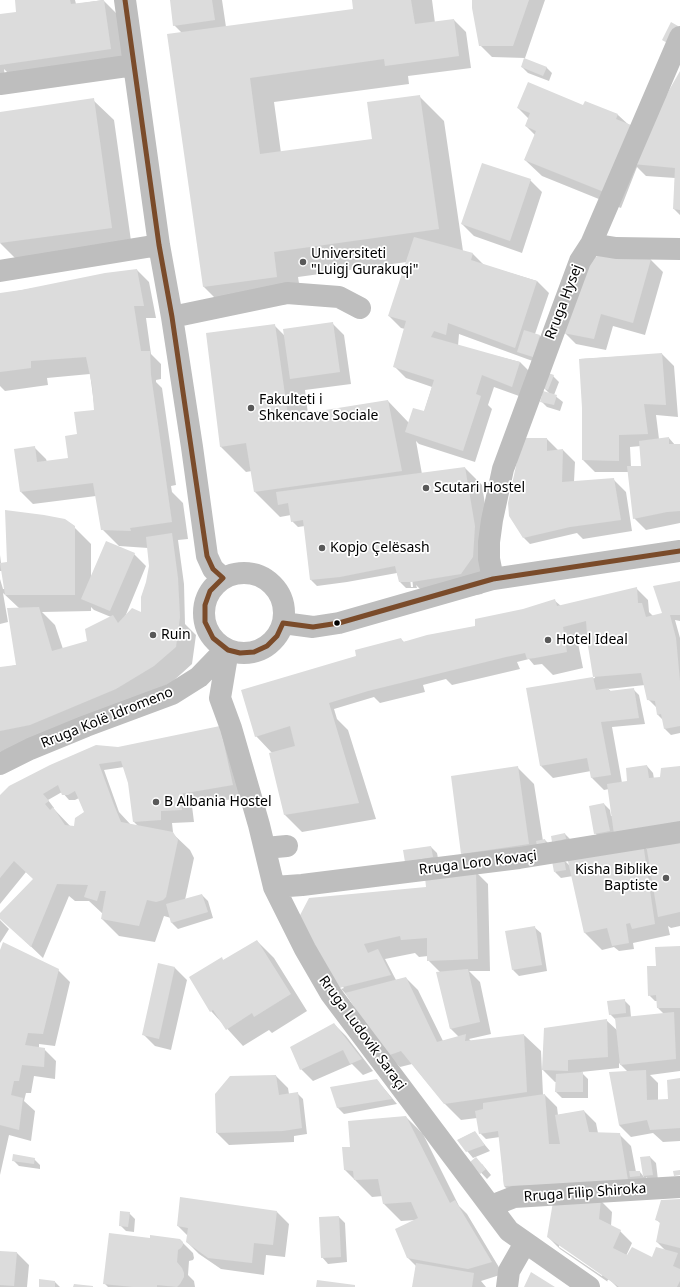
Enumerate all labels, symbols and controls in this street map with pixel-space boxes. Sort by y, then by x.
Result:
place label: Universiteti "Luigj Gurakuqi" [311,246,418,278]
marker: Universiteti "Luigj Gurakuqi" [298,257,308,267]
street label: Rruga Hysej [542,262,586,342]
place label: Fakulteti i Shkencave Sociale [259,392,378,424]
marker: Fakulteti i Shkencave Sociale [246,403,256,413]
place label: Scutari Hostel [434,480,525,496]
marker: Scutari Hostel [421,483,431,493]
place label: Kopjo Çelësash [330,540,430,556]
marker: Kopjo Çelësash [317,543,327,553]
unlabelled marker [332,618,342,628]
place label: Ruin [161,627,191,643]
marker: Ruin [148,630,158,640]
place label: Hotel Ideal [556,632,628,648]
marker: Hotel Ideal [543,635,553,645]
street label: Rruga Kolë Idromeno [39,684,175,752]
place label: B Albania Hostel [164,794,272,810]
marker: B Albania Hostel [151,797,161,807]
street label: Rruga Loro Kovaçi [418,847,538,879]
place label: Kisha Biblike Baptiste [575,862,658,894]
marker: Kisha Biblike Baptiste [661,873,671,883]
street label: Rruga Ludovik Saraçi [315,973,409,1093]
street label: Rruga Filip Shiroka [523,1180,647,1206]

